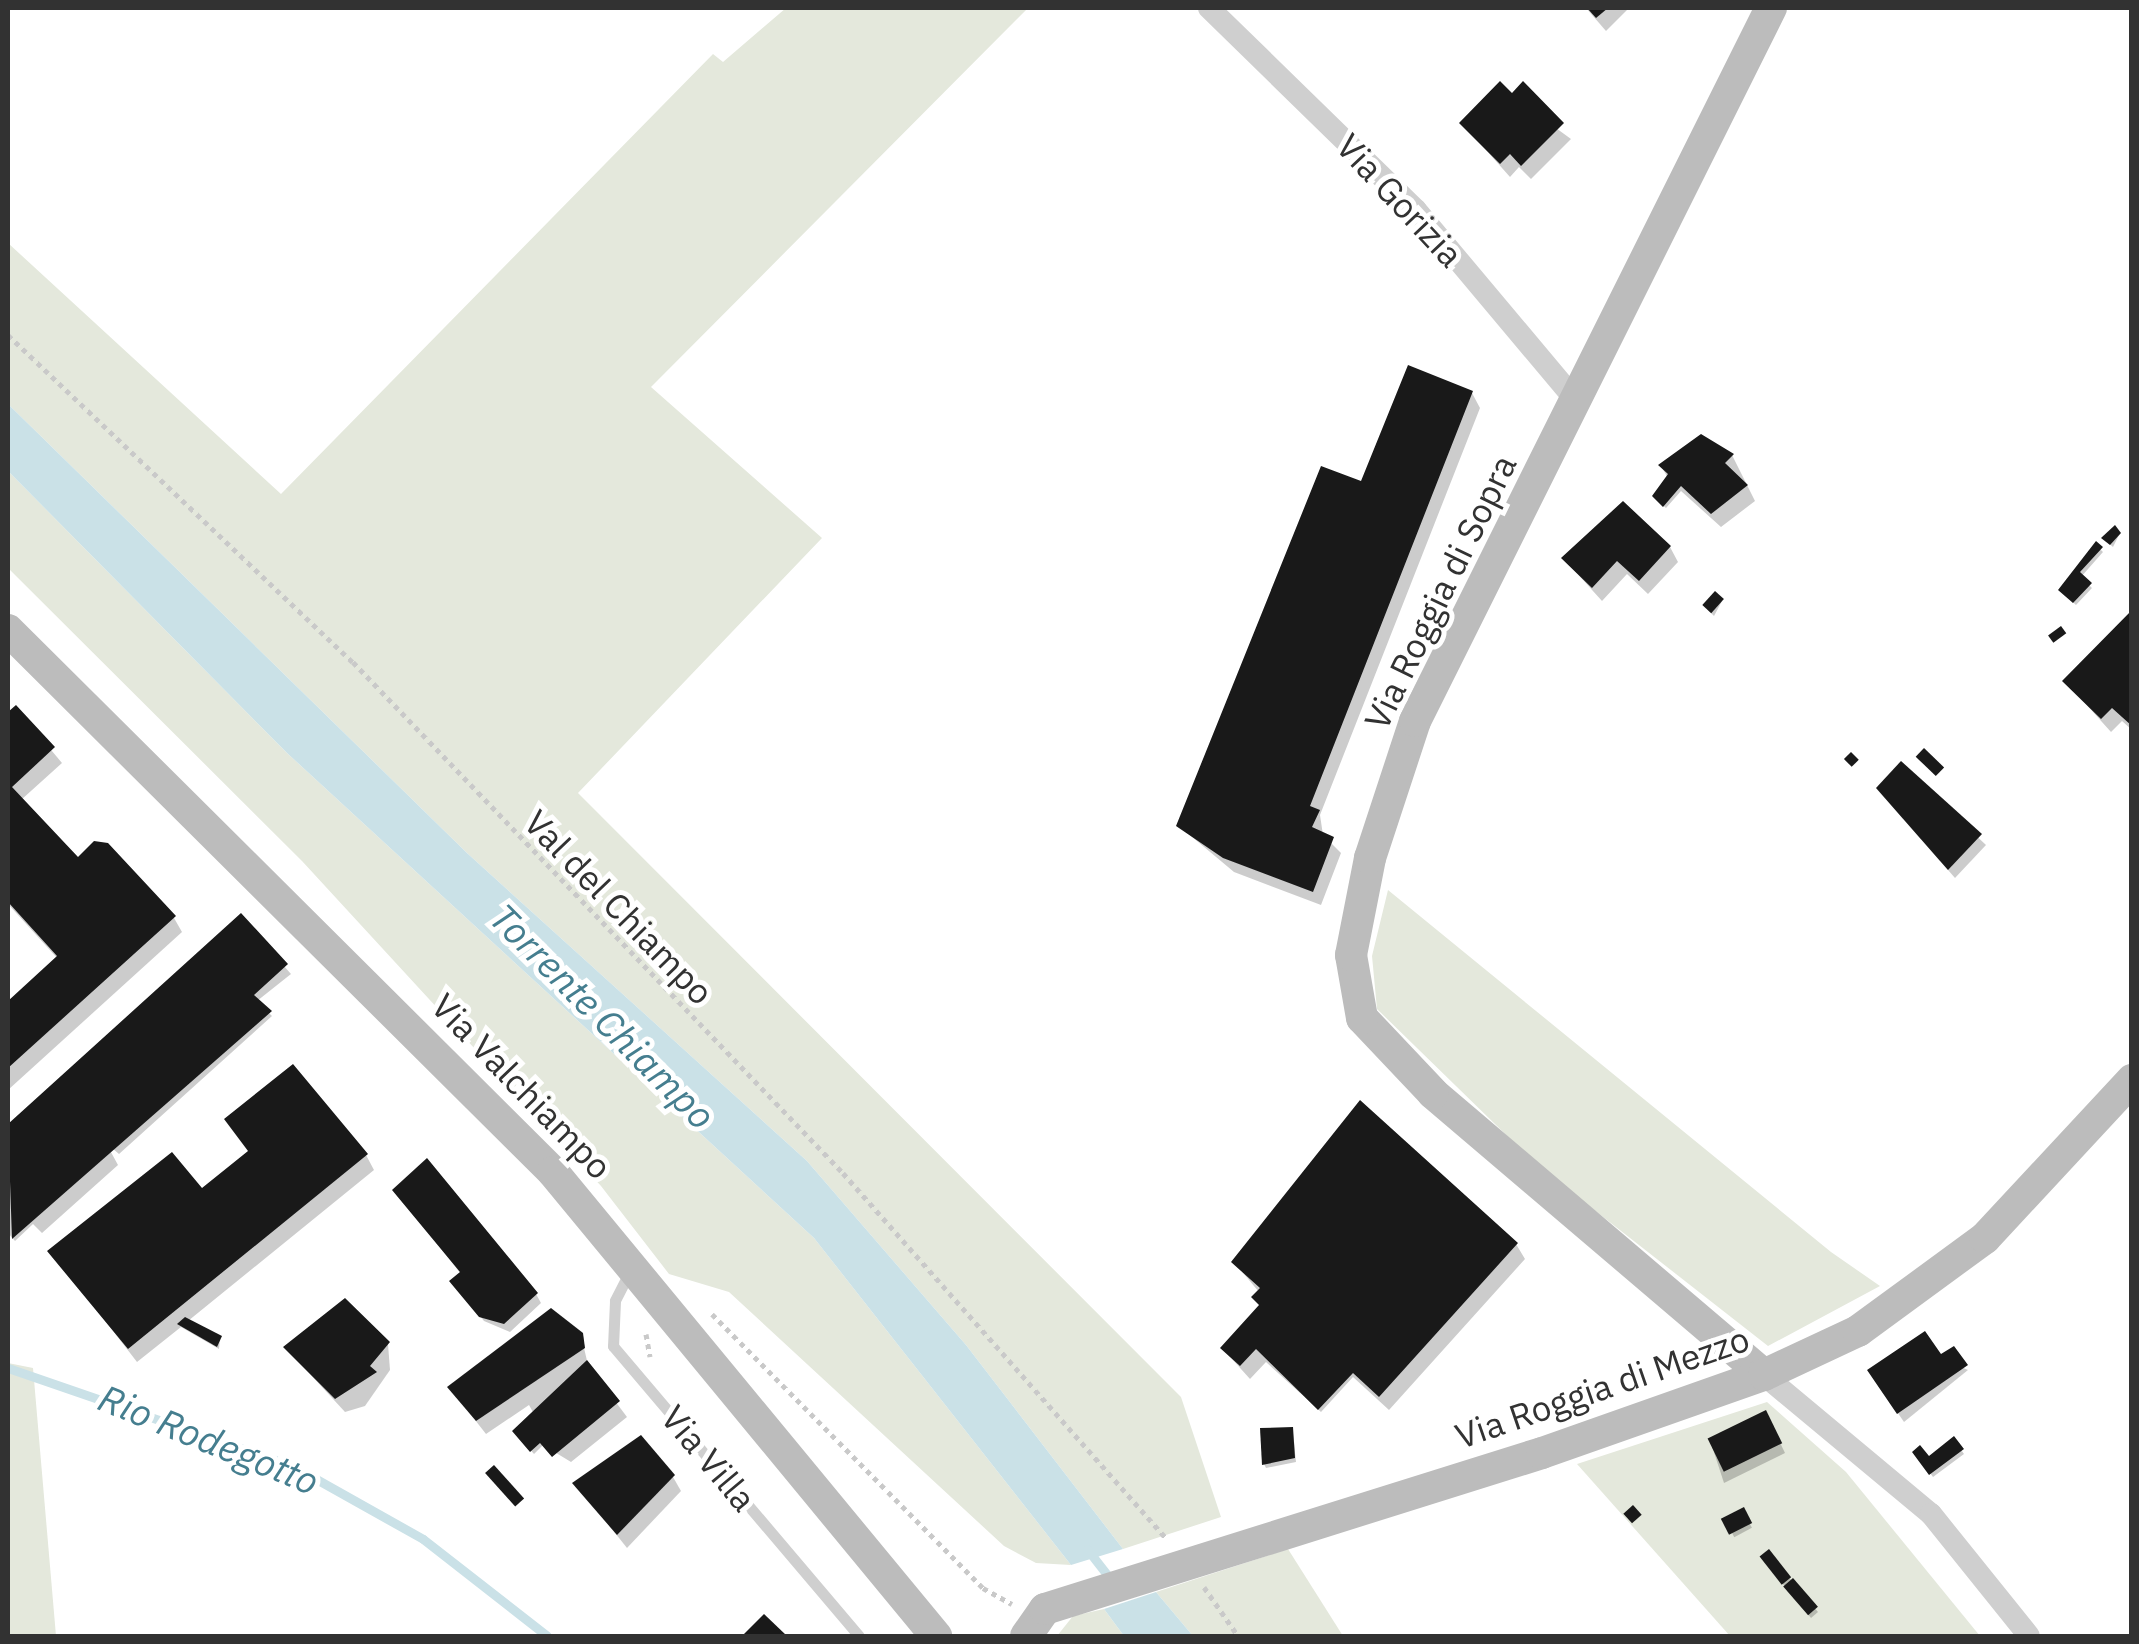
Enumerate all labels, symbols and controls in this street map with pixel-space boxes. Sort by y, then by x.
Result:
street label: Via Gorizia [1328,125,1472,275]
street label: Via Roggia di Sopra [1355,448,1525,736]
street label: Val del Chiampo [516,801,722,1013]
water label: Torrente Chiampo [481,894,725,1138]
street label: Via Valchiampo [423,985,621,1187]
street label: Via Roggia di Mezzo [1450,1317,1754,1457]
water label: Rio Rodegotto [92,1374,326,1504]
street label: Via Villa [653,1397,765,1519]

